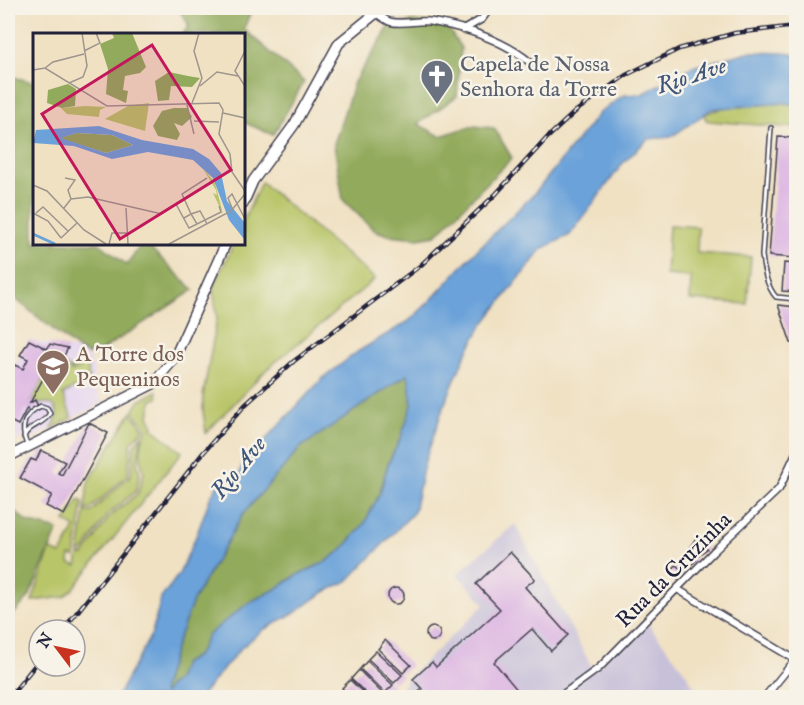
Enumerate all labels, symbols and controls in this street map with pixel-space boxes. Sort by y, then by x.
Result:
inset map [33,33,244,244]
place label: Capela de Nossa Senhora da Torre [460,51,617,104]
water label: Rio Ave [652,51,731,102]
church icon: Capela de Nossa Senhora da Torre [419,58,455,105]
place label: A Torre dos Pequeninos [75,341,184,394]
school or university icon: A Torre dos Pequeninos [35,348,71,395]
water label: Rio Ave [204,430,274,506]
street label: Rua da Cruzinha [611,506,739,634]
north arrow [27,618,87,678]
text: N [33,630,58,653]

